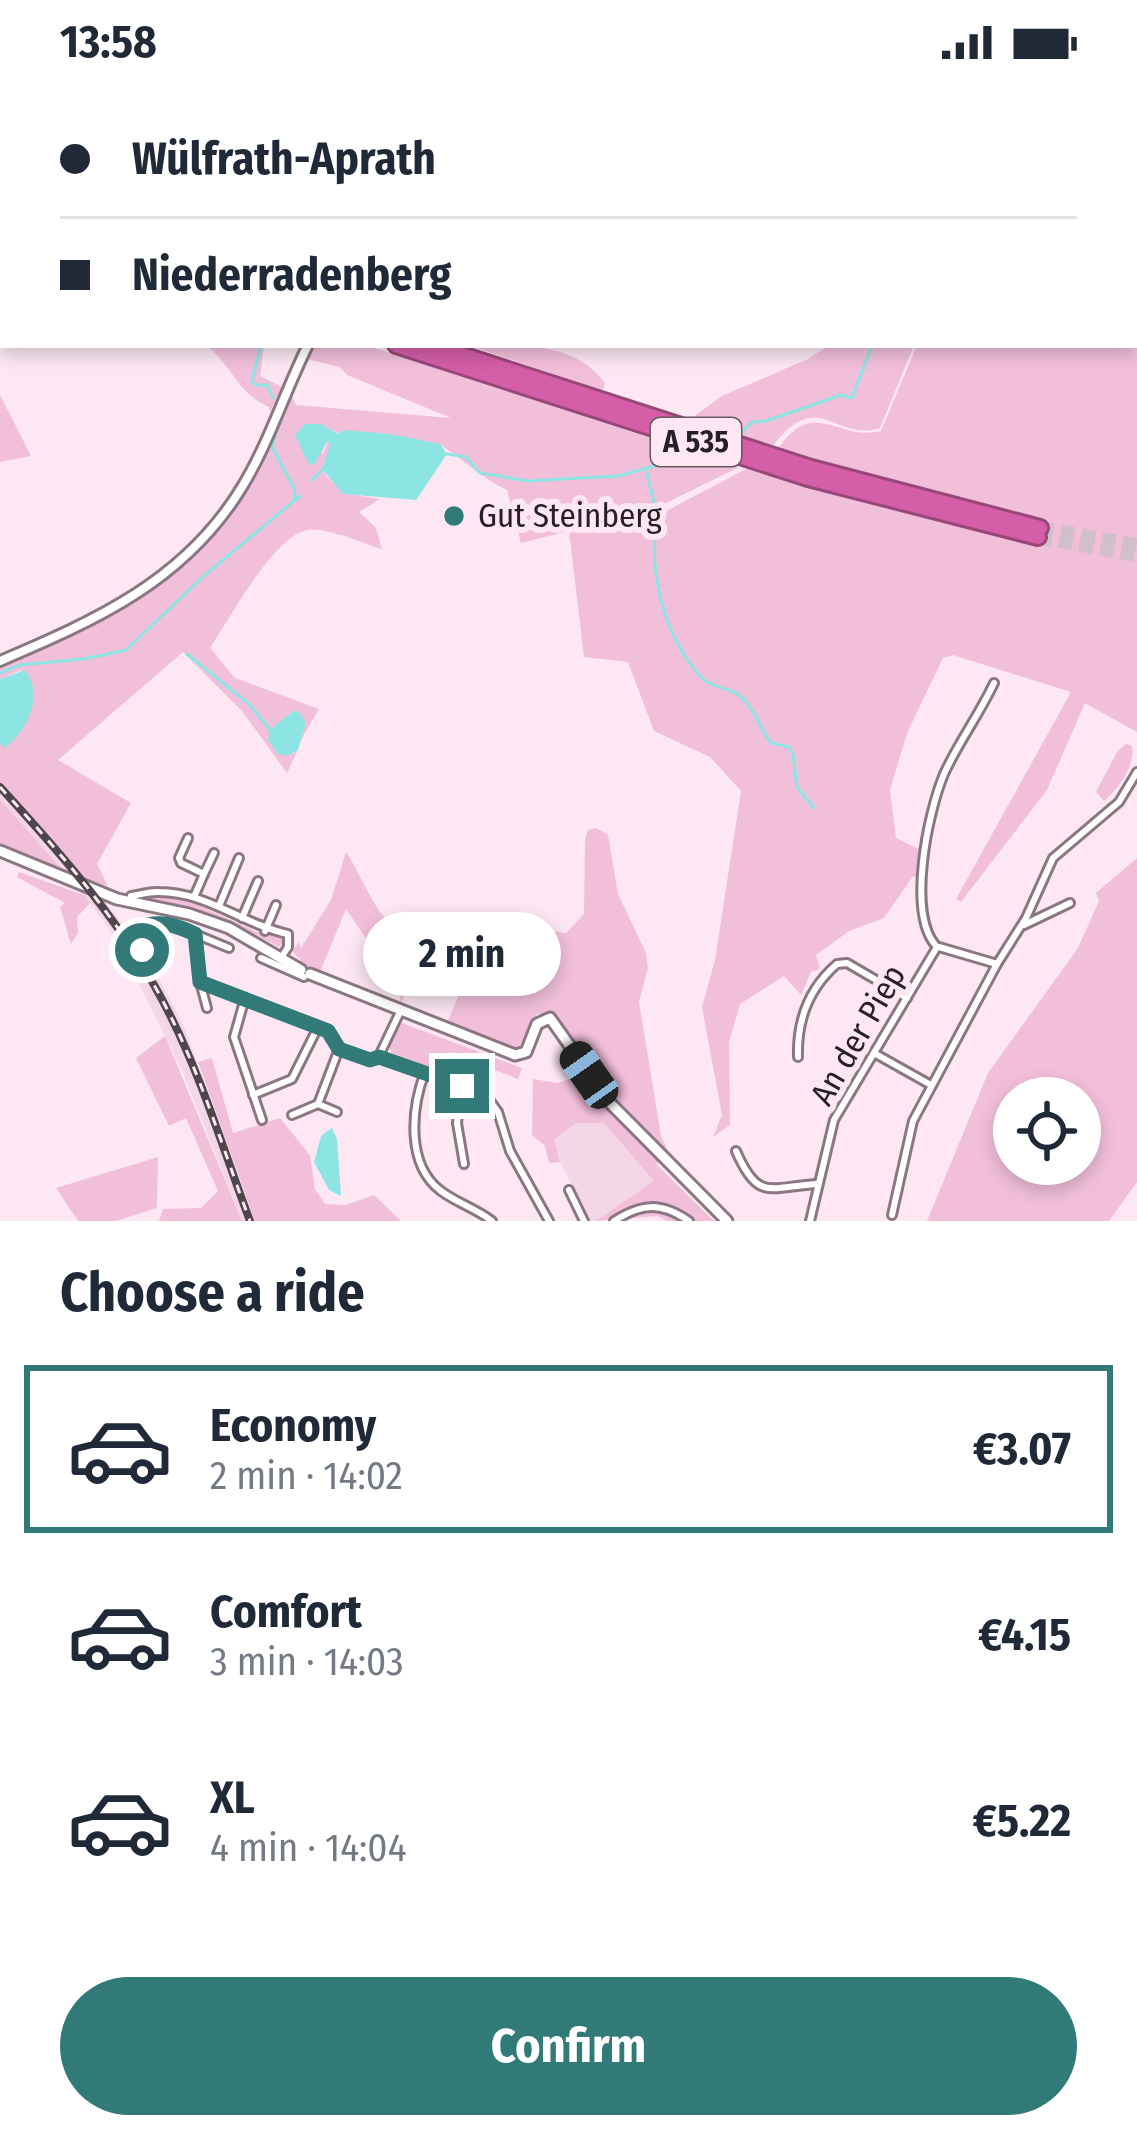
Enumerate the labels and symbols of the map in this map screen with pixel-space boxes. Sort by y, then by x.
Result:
road number: A 535 [651,418,741,466]
place label: Gut Steinberg [478,496,662,536]
marker: Gut Steinberg [441,503,467,529]
callout: 2 min [363,912,561,996]
route start [115,923,169,977]
street label: An der Piep [802,958,914,1112]
car [554,1035,624,1115]
route end [435,1059,489,1113]

